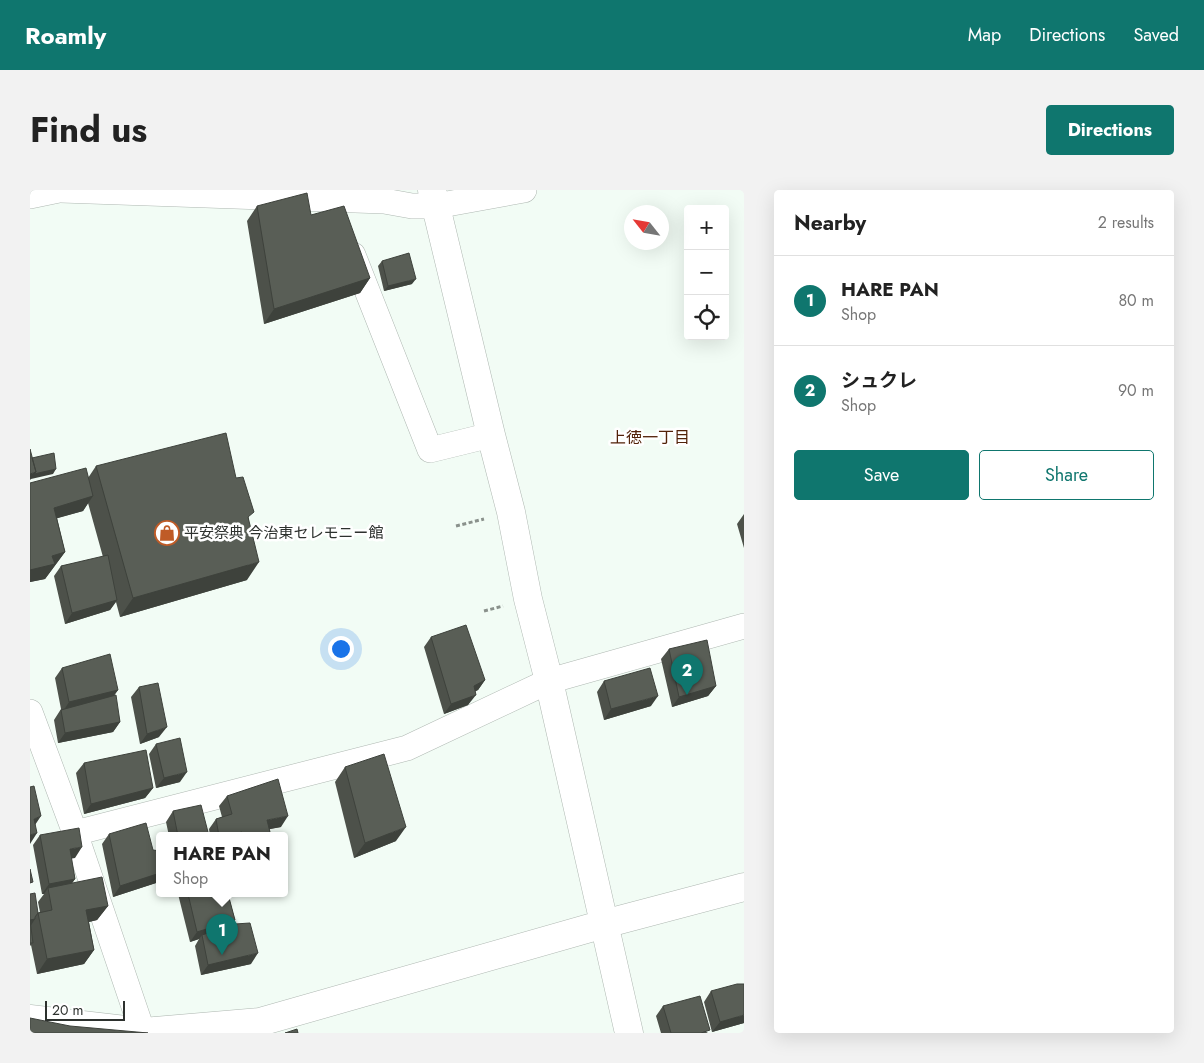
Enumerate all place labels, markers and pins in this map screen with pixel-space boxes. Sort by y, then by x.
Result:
shop icon: 平安祭典 今治東セレモニー館 [154,520,180,546]
place label: 平安祭典 今治東セレモニー館 [184,522,384,544]
pin: 2 [671,654,703,695]
pin: 1 [206,914,238,955]

